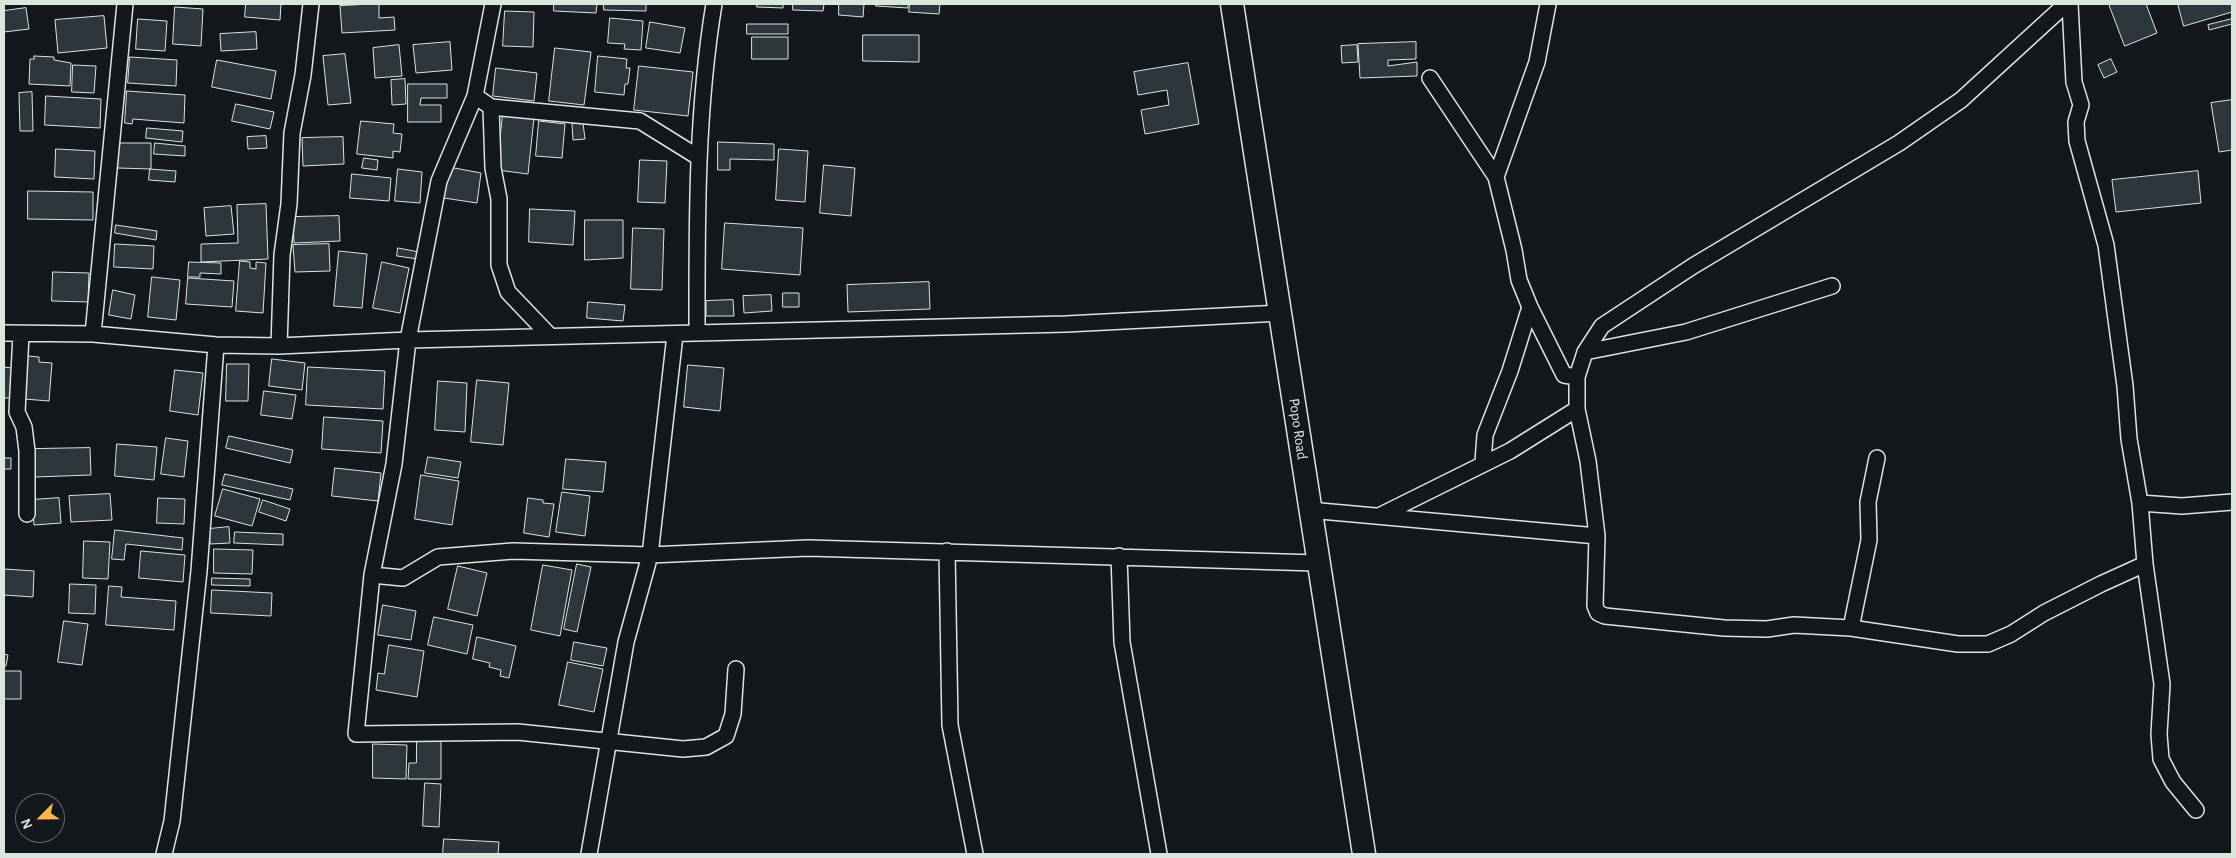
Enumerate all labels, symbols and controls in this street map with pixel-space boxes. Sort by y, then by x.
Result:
street label: Popo Road [1285,397,1311,461]
north arrow [15,793,65,843]
text: N [19,816,35,831]

